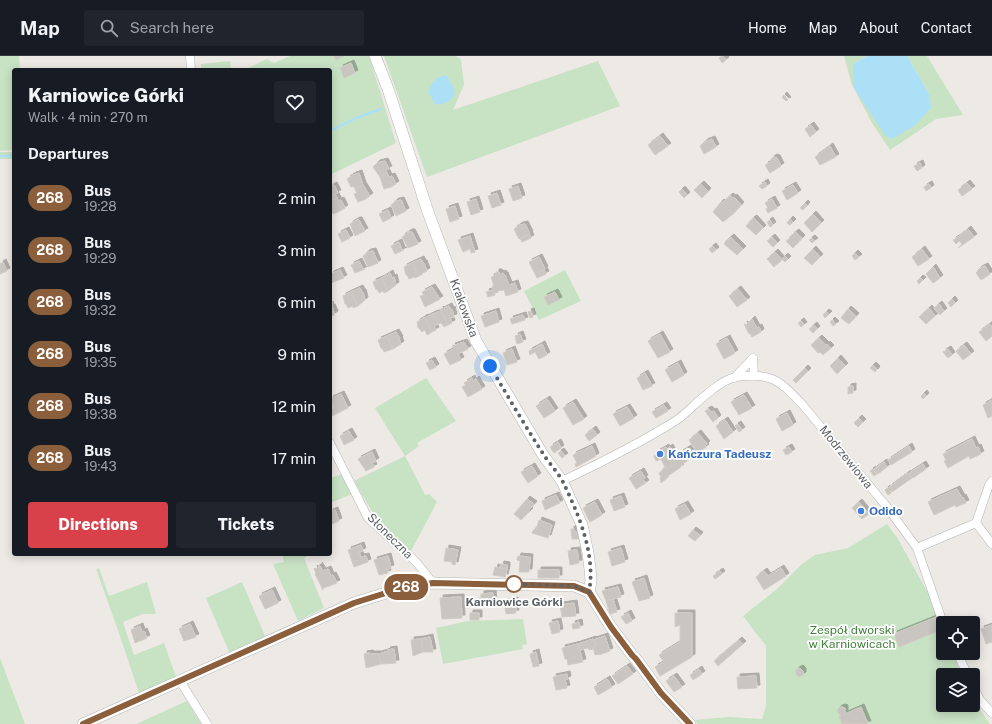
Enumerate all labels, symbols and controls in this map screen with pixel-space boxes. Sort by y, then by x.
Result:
search box [84,10,364,46]
text: Map [20,17,60,39]
icon: search [98,17,120,39]
text: Search here [130,19,214,36]
text: Home [748,20,787,36]
text: Map [809,20,837,36]
text: About [859,20,899,36]
text: Contact [921,20,972,36]
button: heart [274,81,316,123]
text: Karniowice Górki [28,84,184,106]
text: Walk · 4 min · 270 m [28,110,148,125]
text: Departures [28,145,109,162]
text: Bus [84,182,111,199]
text: 268 [36,190,64,206]
text: 2 min [278,190,316,207]
text: 19:28 [84,199,117,214]
text: Bus [84,234,111,251]
text: 268 [36,242,64,258]
text: 3 min [277,242,316,259]
text: 19:29 [84,251,116,266]
street label: Krakowska [447,277,481,339]
text: Bus [84,286,111,303]
text: 268 [36,294,64,310]
text: 6 min [278,294,316,311]
text: 19:32 [84,303,116,318]
text: Bus [84,338,111,355]
text: 268 [36,346,64,362]
text: 9 min [278,346,316,363]
text: 19:35 [84,355,117,370]
your location [480,356,500,376]
text: Bus [84,390,111,407]
text: 268 [36,398,64,414]
text: 12 min [272,398,316,415]
text: 19:38 [84,407,117,422]
street label: Modrzewiowa [816,423,876,491]
text: Bus [84,442,111,459]
place label: Kańczura Tadeusz [668,447,771,461]
marker: Kańczura Tadeusz [655,449,665,459]
text: 268 [36,450,64,466]
text: 17 min [272,450,316,467]
text: 19:43 [84,459,117,474]
button: Directions [28,502,168,548]
button: Tickets [176,502,316,548]
place label: Odido [869,504,903,518]
marker: Odido [856,506,866,516]
street label: Słoneczna [364,510,416,562]
line badge: 268 [383,574,429,600]
marker: Karniowice Górki [505,575,523,593]
text: 268 [392,579,420,595]
place label: Karniowice Górki [465,595,563,609]
map controls [936,616,980,712]
button: locate [936,616,980,660]
park label: Zespół dworski w Karniowicach [808,623,896,651]
button: layers [936,668,980,712]

